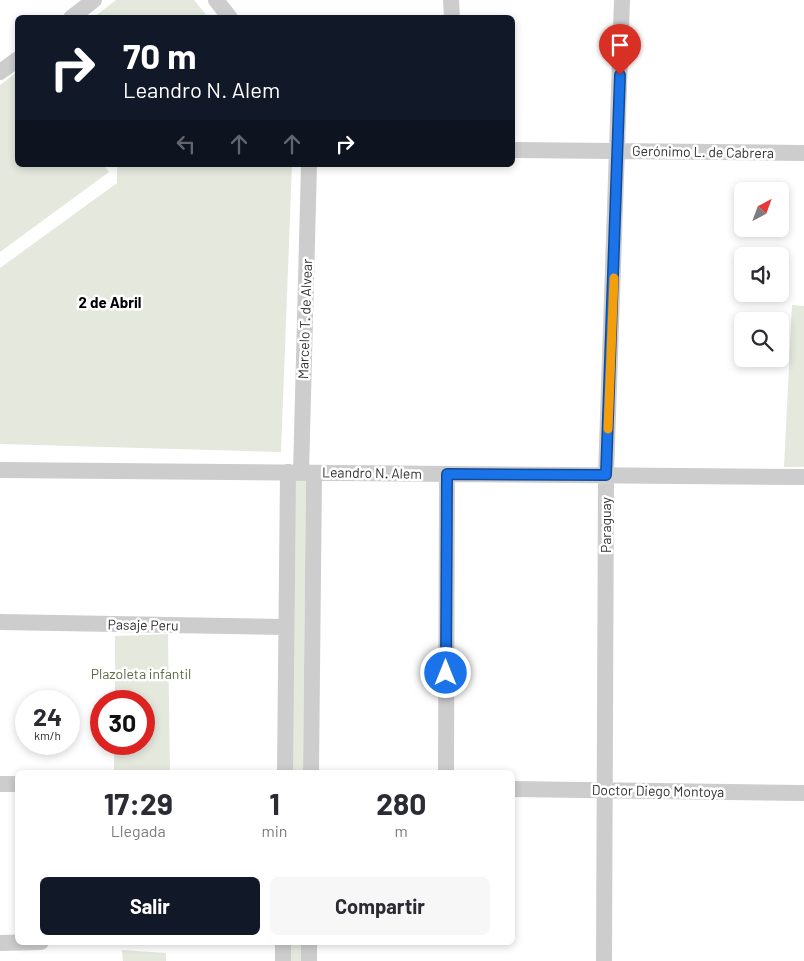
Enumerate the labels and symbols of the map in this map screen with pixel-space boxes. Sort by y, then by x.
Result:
pin [599,24,641,75]
street label: Gerónimo L. de Cabrera [632,142,774,161]
north arrow [734,182,789,238]
street label: Marcelo T. de Alvear [294,258,315,379]
district label: 2 de Abril [79,293,141,311]
street label: Leandro N. Alem [322,463,422,482]
street label: Paraguay [597,496,614,553]
street label: Pasaje Peru [107,615,179,634]
position arrow [419,646,471,698]
park label: Plazoleta infantil [91,665,191,682]
speed limit sign: 30 [90,690,155,755]
street label: Doctor Diego Montoya [592,781,724,800]

